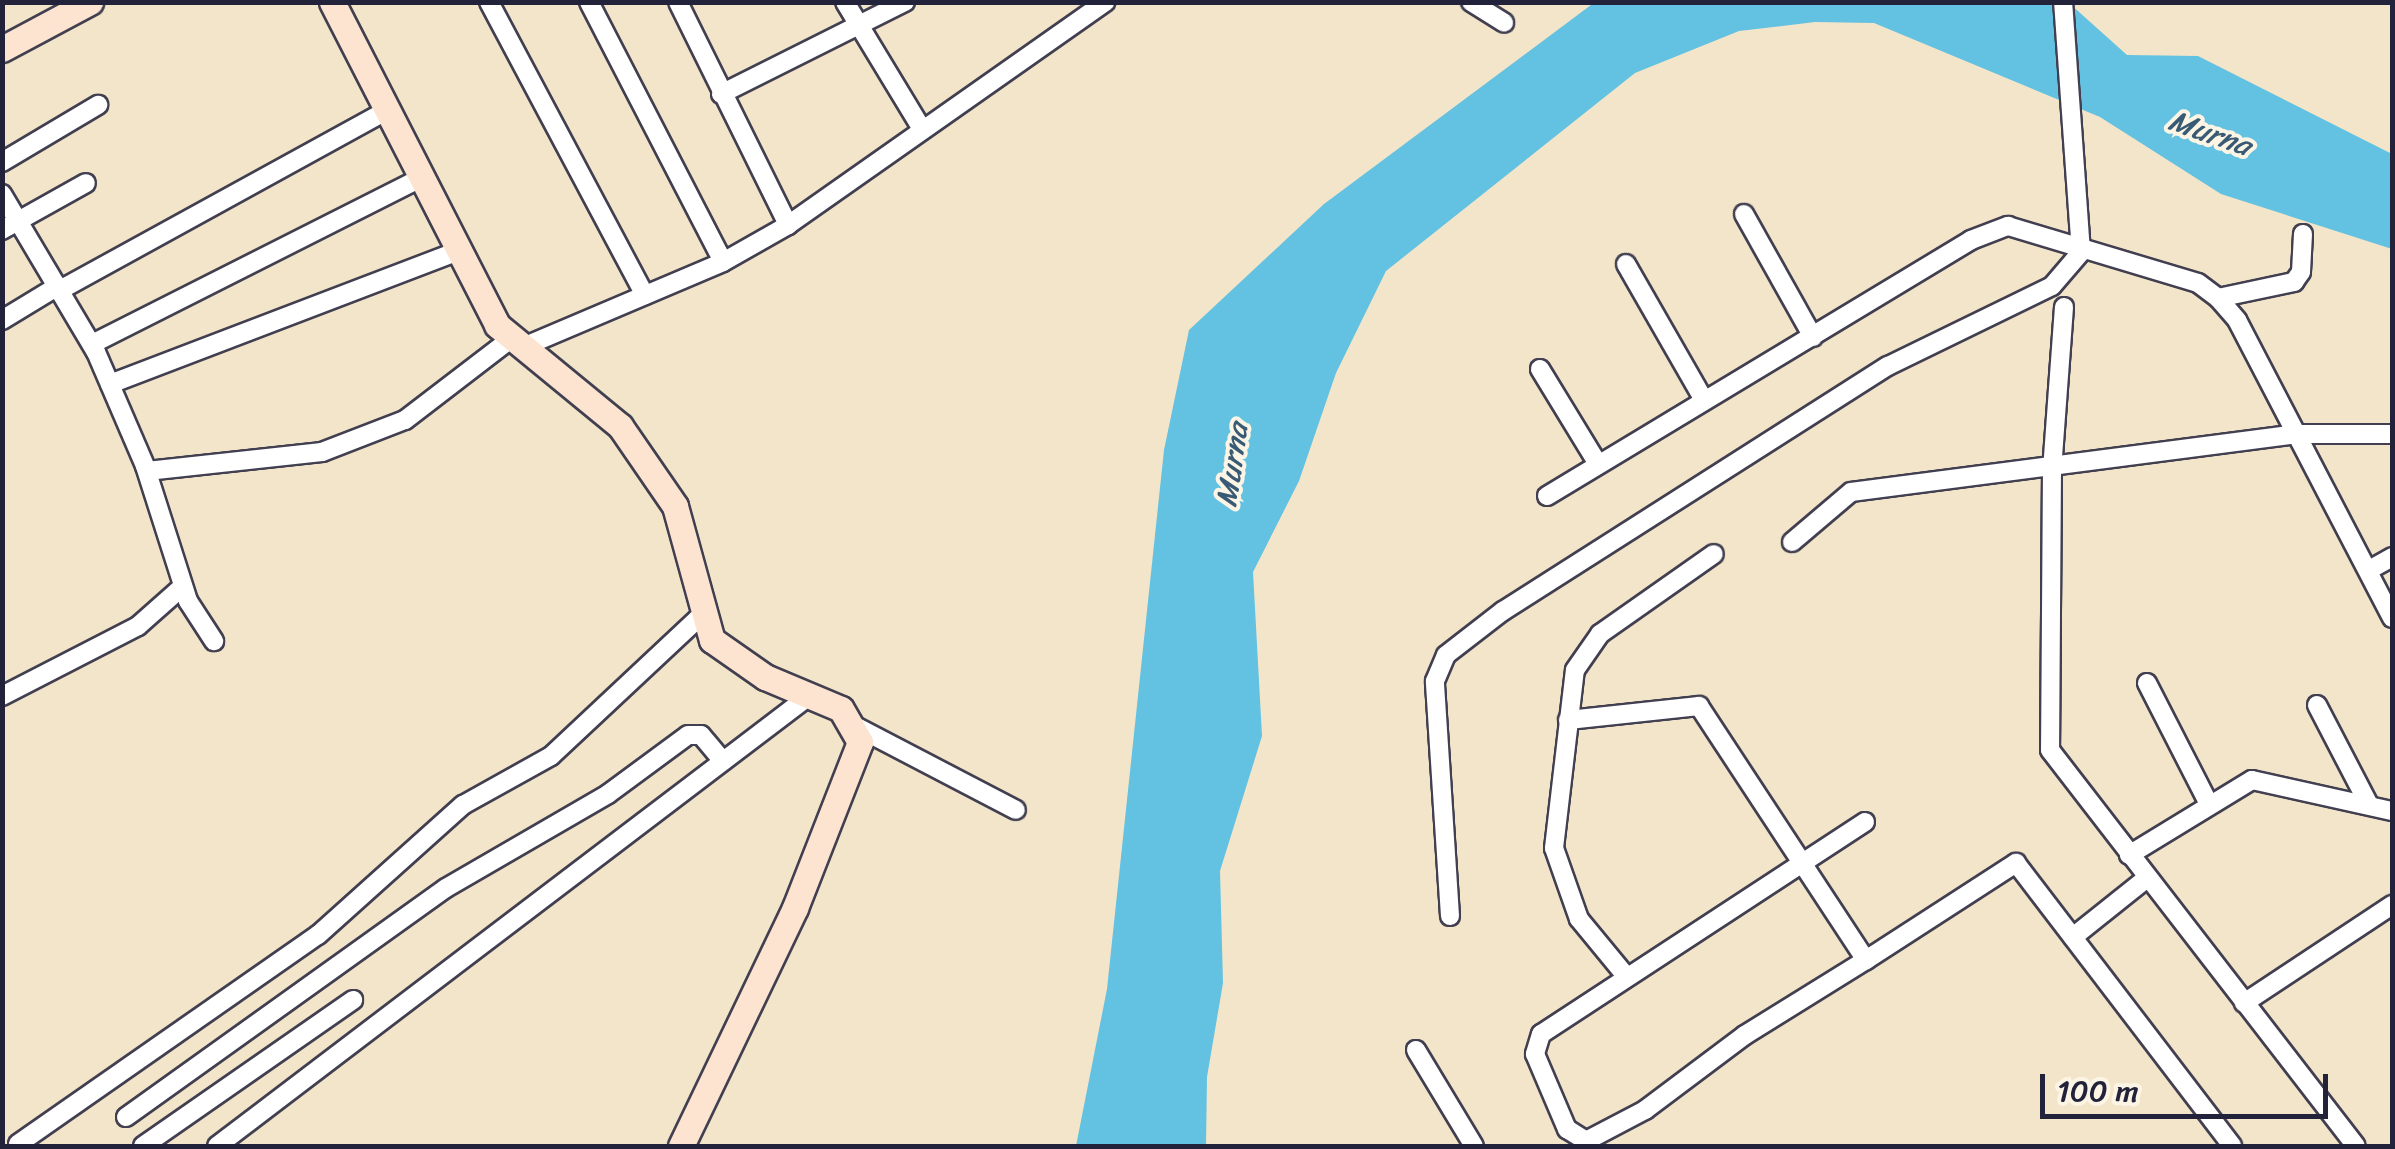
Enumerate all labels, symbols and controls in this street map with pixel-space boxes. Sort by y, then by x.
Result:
water label: Murna [2164,102,2256,164]
water label: Murna [1208,421,1256,509]
scale bar [2045,1054,2332,1116]
text: 100 m [2057,1064,2139,1118]

